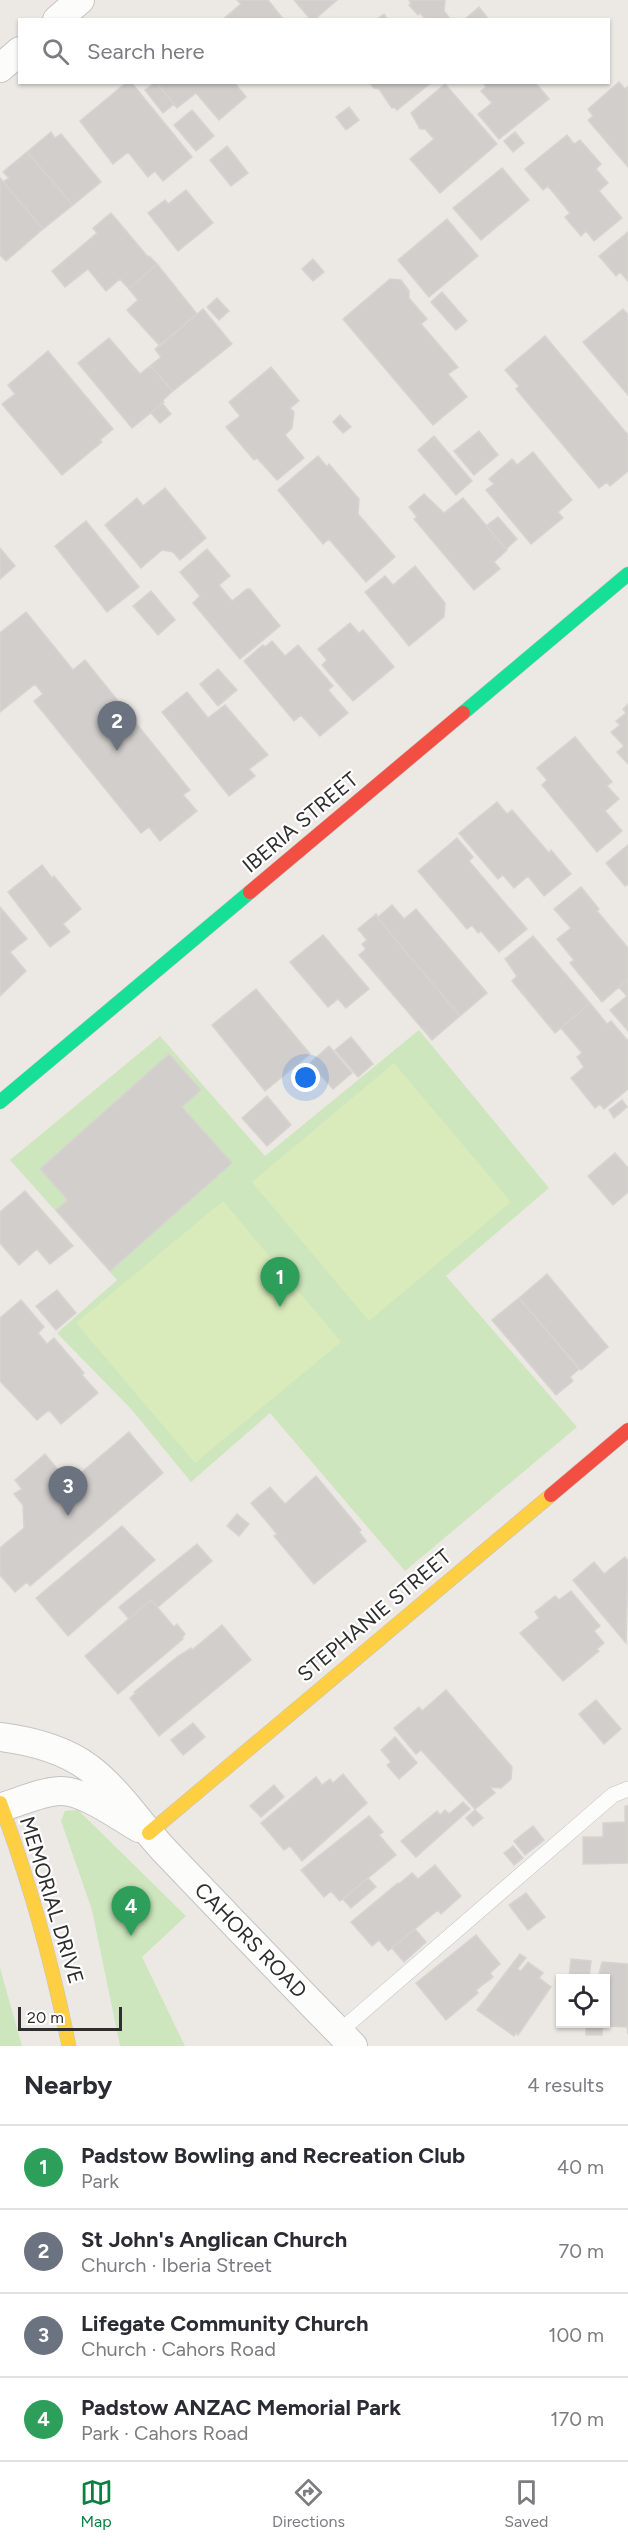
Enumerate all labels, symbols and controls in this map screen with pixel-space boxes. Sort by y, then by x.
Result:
search box [18,18,610,84]
icon: search [39,35,72,68]
text: Search here [87,38,205,65]
pin: 2 [98,702,136,751]
street label: IBERIA STREET [237,766,363,878]
your location [291,1063,320,1092]
pin: 1 [260,1258,300,1307]
pin: 3 [48,1466,88,1516]
street label: STEPHANIE STREET [292,1543,456,1687]
street label: MEMORIAL DRIVE [15,1813,89,1987]
street label: CAHORS ROAD [190,1877,312,2003]
pin: 4 [112,1886,150,1936]
map controls [556,1974,610,2028]
button: locate [556,1974,610,2028]
scale bar [18,2004,122,2032]
text: 20 m [27,2008,64,2027]
text: Nearby [24,2069,112,2101]
text: 4 results [527,2073,604,2097]
text: Padstow Bowling and Recreation Club [81,2142,465,2169]
text: 1 [39,2155,48,2179]
text: 40 m [557,2155,604,2179]
text: Park [81,2169,119,2193]
text: St John's Anglican Church [81,2226,347,2253]
text: 2 [38,2239,49,2263]
text: 70 m [558,2239,604,2263]
text: Church · Iberia Street [81,2253,272,2277]
text: Lifegate Community Church [81,2310,369,2337]
text: 3 [38,2323,49,2347]
text: 100 m [548,2323,604,2347]
text: Church · Cahors Road [81,2337,276,2361]
text: Padstow ANZAC Memorial Park [81,2394,401,2421]
text: 4 [37,2407,50,2431]
text: 170 m [550,2407,604,2431]
text: Park · Cahors Road [81,2421,248,2445]
tab: Map [80,2476,113,2531]
tab: Directions [272,2476,345,2531]
tab: Saved [504,2476,548,2531]

